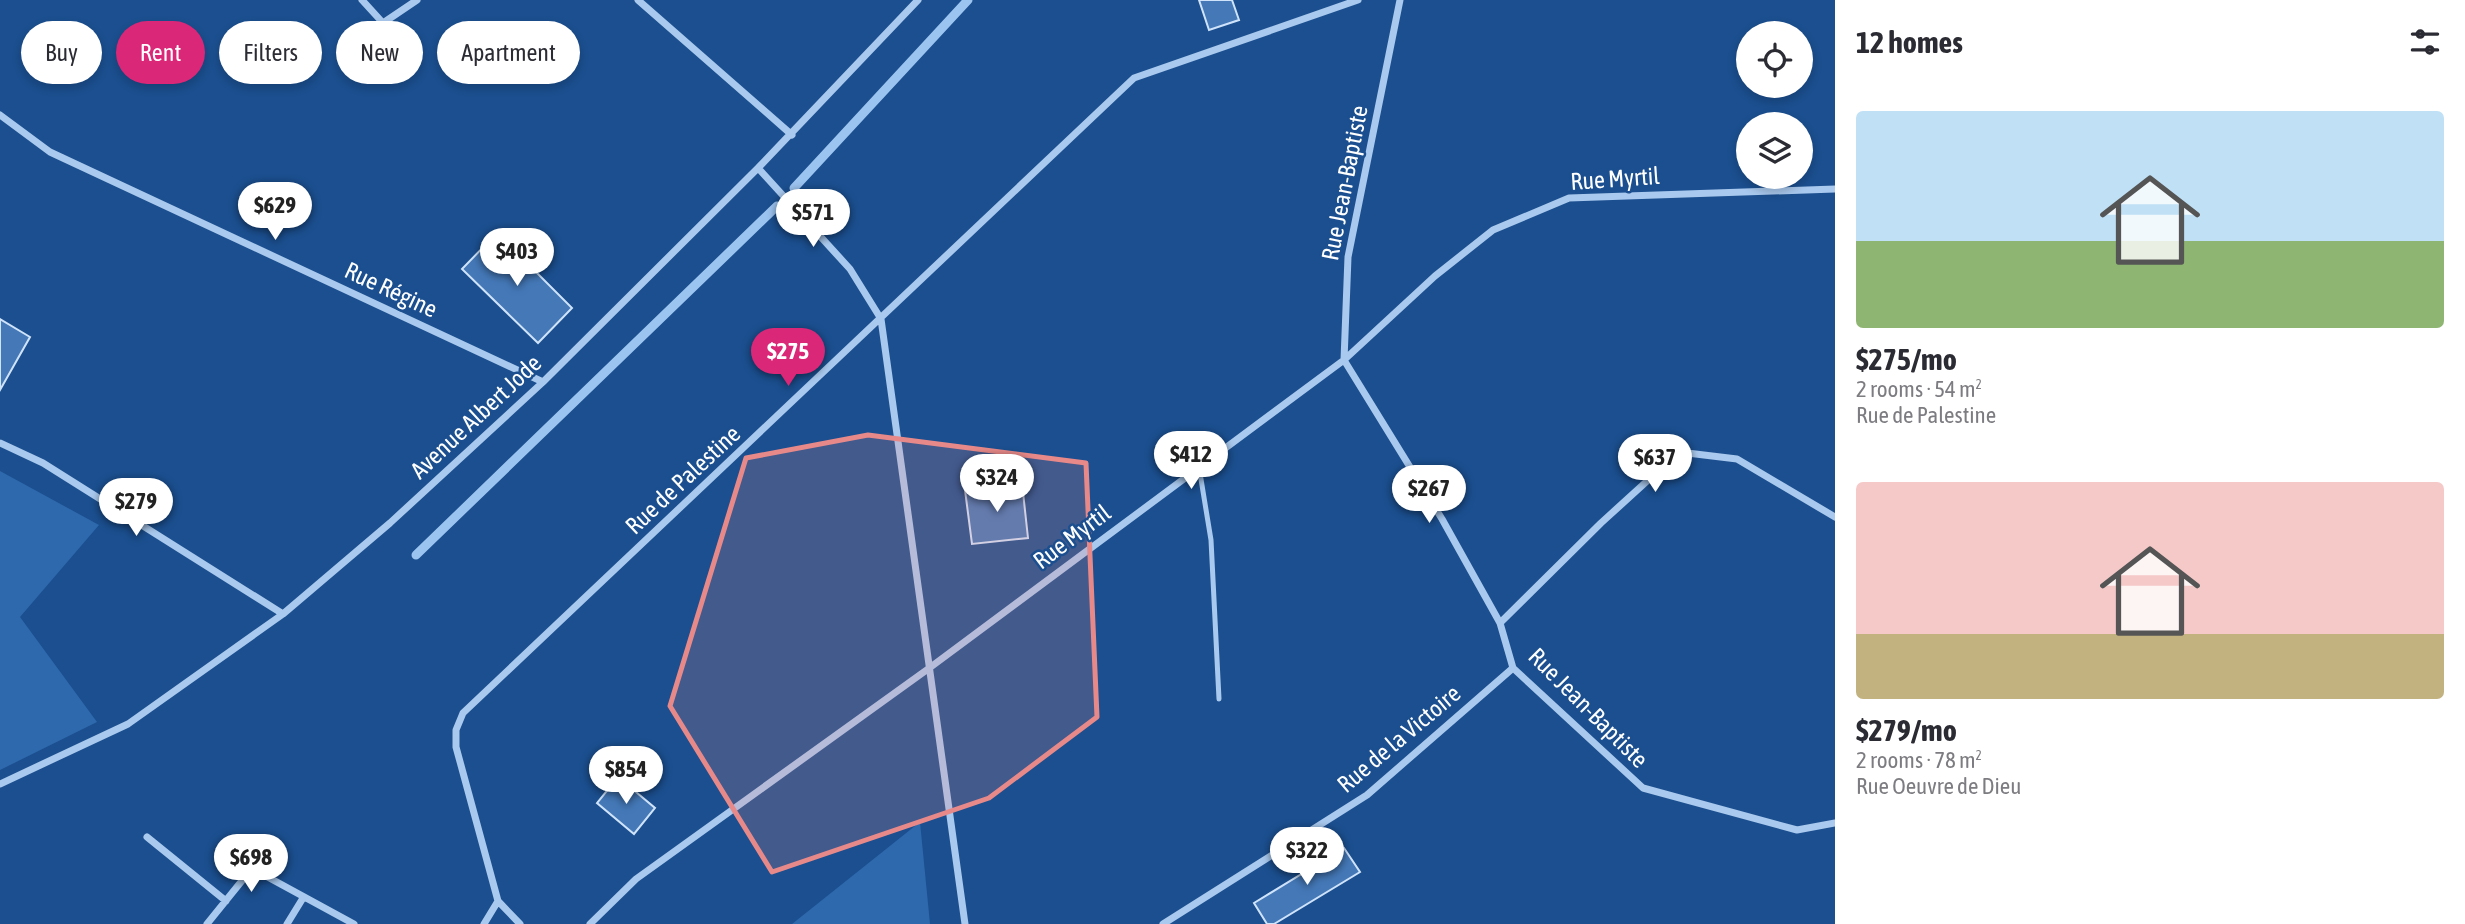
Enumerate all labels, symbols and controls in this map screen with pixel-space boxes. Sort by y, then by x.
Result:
chip: Buy [21,21,102,84]
chip: Rent [116,21,205,84]
chip: Filters [219,21,322,84]
chip: New [336,21,423,84]
chip: Apartment [437,21,580,84]
map controls [1736,21,1813,189]
button: locate [1736,21,1813,98]
icon: filters [2406,23,2444,61]
text: 12 homes [1856,25,1963,59]
street label: Rue Jean-Baptiste [1316,103,1373,263]
button: layers [1736,112,1813,189]
icon: home [2087,157,2213,283]
street label: Rue Myrtil [1569,162,1661,195]
pin: $629 [234,182,316,242]
pin: $571 [772,190,854,249]
text: $629 [254,192,296,218]
text: $571 [792,199,834,225]
pin: $403 [476,229,558,288]
text: $403 [496,238,538,264]
street label: Rue Régine [341,256,442,323]
pin: $275 [747,328,829,388]
text: $275 [767,338,809,364]
text: $275/mo [1856,342,1957,376]
street label: Avenue Albert Jode [405,349,546,484]
text: 2 rooms · 54 m² [1856,376,1982,402]
text: Rue de Palestine [1856,402,1996,428]
street label: Rue de Palestine [620,420,745,539]
pin: $412 [1150,432,1232,491]
pin: $637 [1614,434,1696,494]
text: $412 [1170,441,1212,467]
text: $637 [1634,444,1676,470]
pin: $324 [956,454,1038,514]
text: $324 [976,464,1018,490]
pin: $267 [1388,466,1470,525]
text: $267 [1408,475,1450,501]
pin: $279 [95,478,177,538]
text: $279 [115,488,157,514]
street label: Rue Myrtil [1028,499,1116,574]
icon: home [2087,528,2213,654]
street label: Rue Jean-Baptiste [1523,642,1654,773]
street label: Rue de la Victoire [1332,679,1465,798]
text: $279/mo [1856,713,1957,747]
pin: $854 [585,746,667,806]
text: 2 rooms · 78 m² [1856,747,1982,773]
text: $854 [605,756,647,782]
text: Rue Oeuvre de Dieu [1856,773,2021,799]
pin: $322 [1266,828,1348,887]
pin: $698 [210,834,292,894]
text: $322 [1286,837,1328,863]
text: $698 [230,844,272,870]

